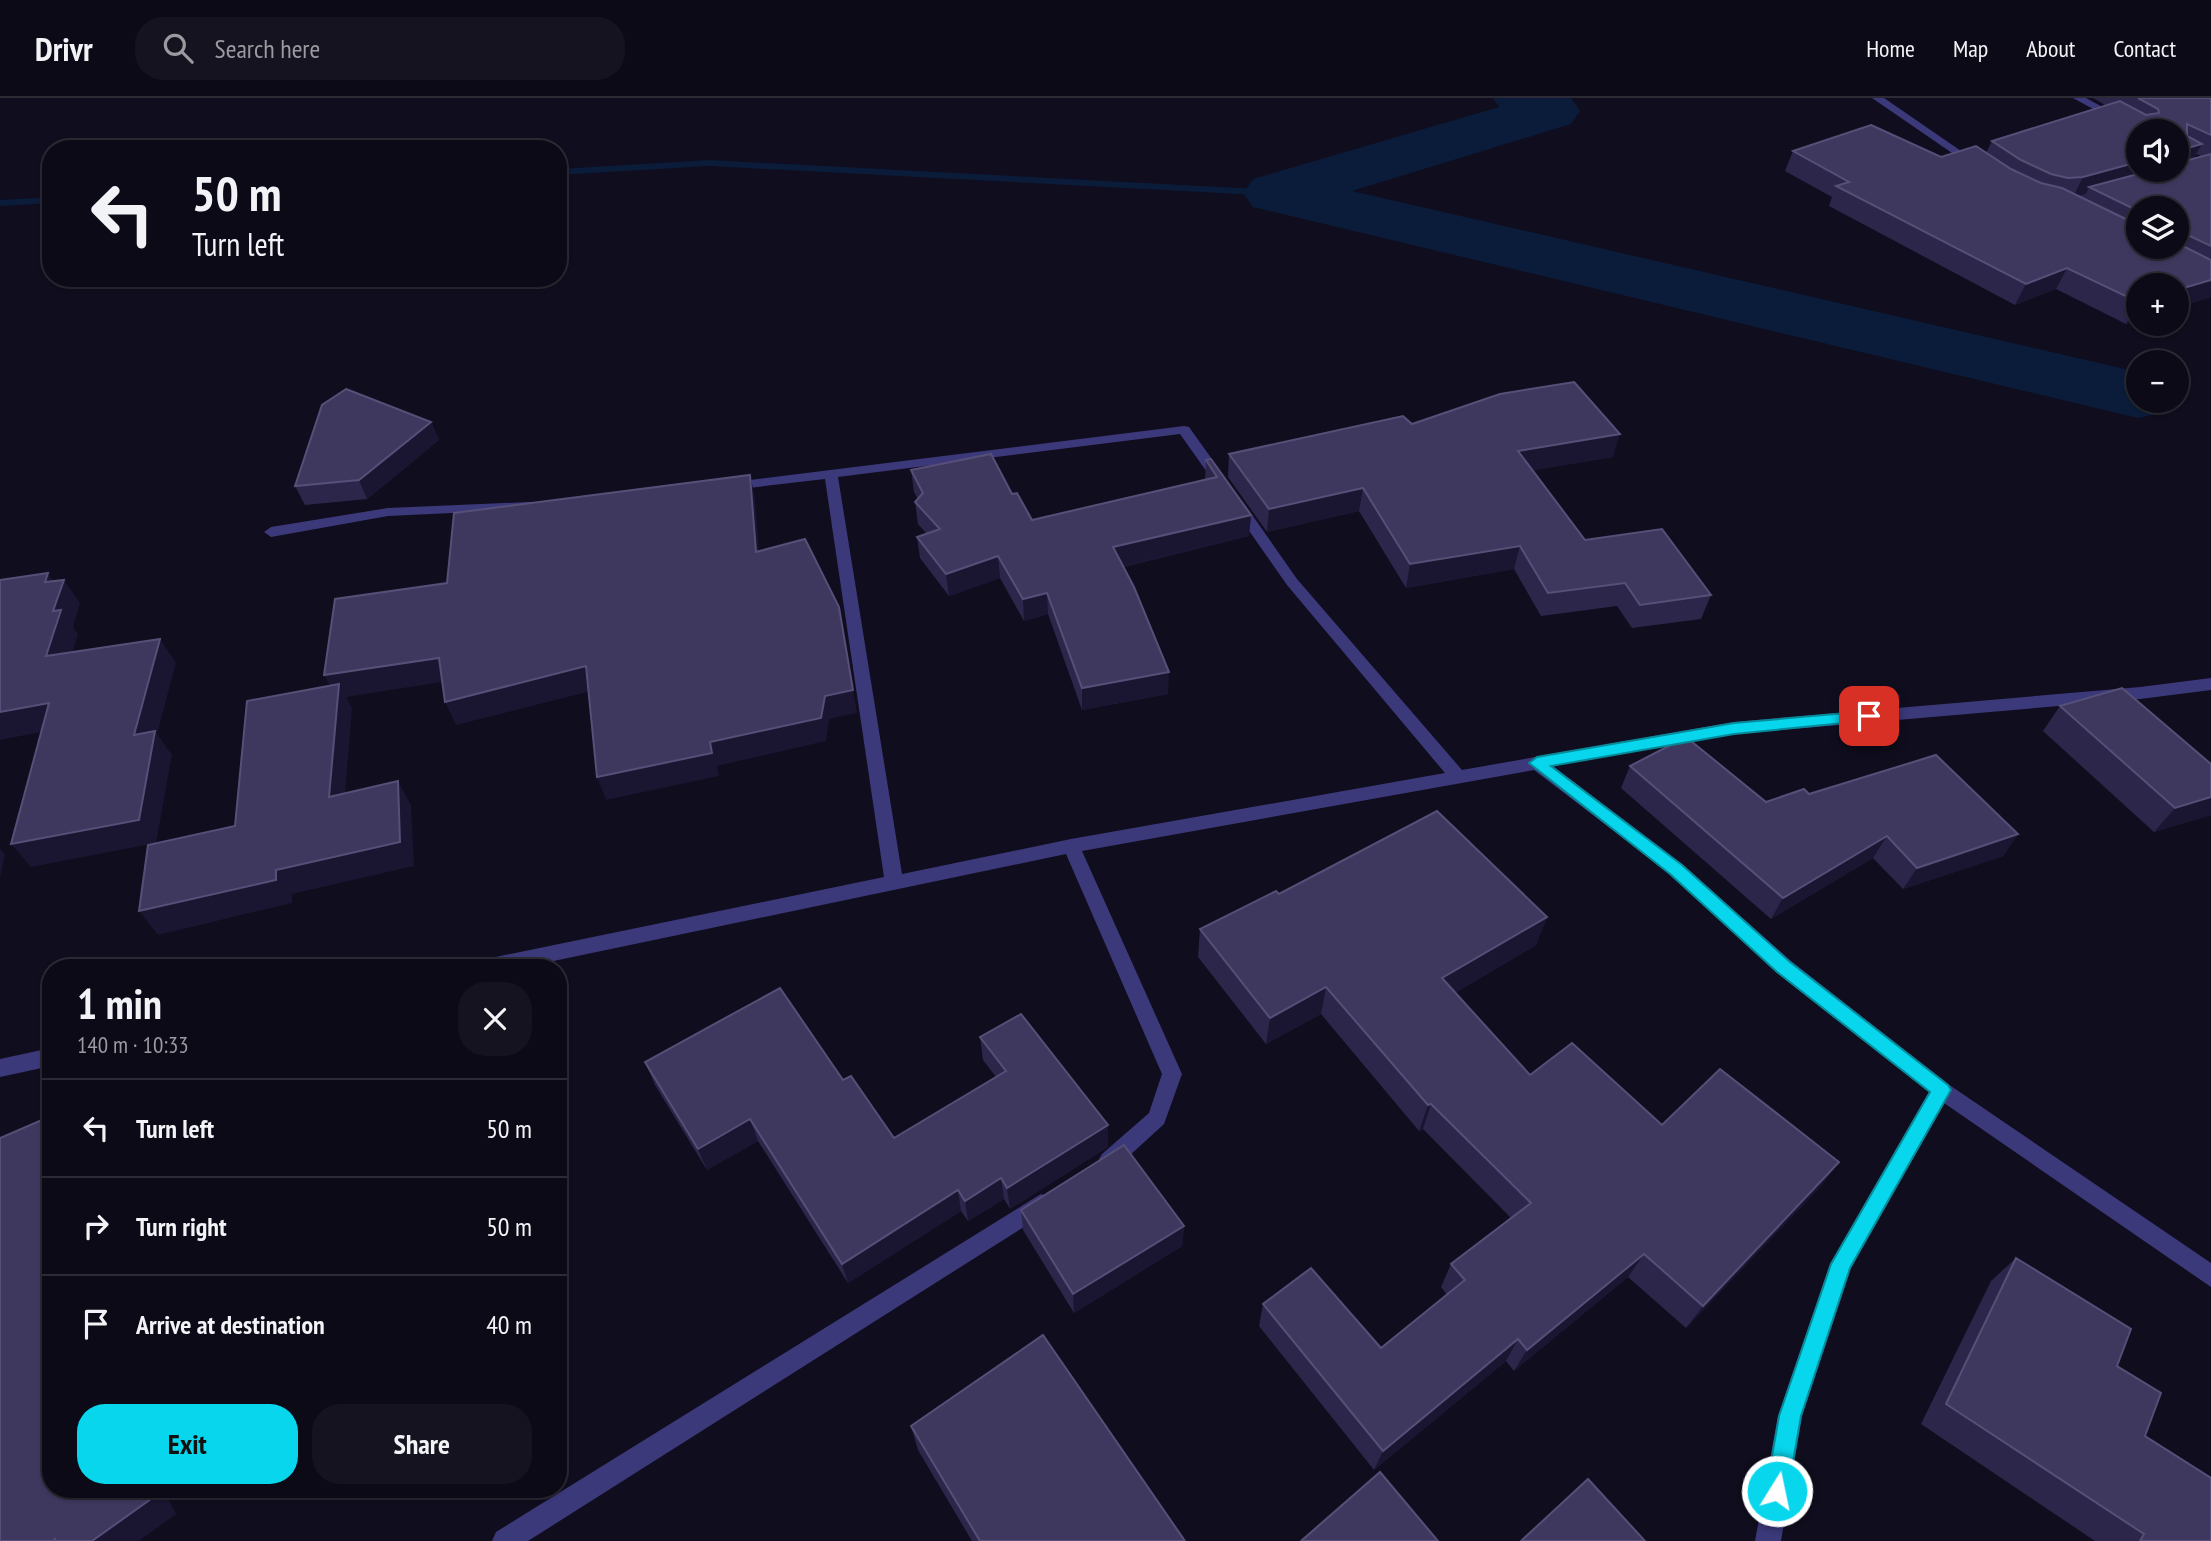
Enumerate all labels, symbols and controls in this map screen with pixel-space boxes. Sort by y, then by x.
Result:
search box [135,17,625,80]
text: Drivr [35,27,93,70]
icon: search [159,29,197,67]
text: Search here [215,32,320,65]
text: Home [1866,33,1915,64]
text: Map [1953,33,1988,64]
text: About [2026,33,2075,64]
text: Contact [2113,33,2176,64]
map controls [2126,119,2189,413]
button: sound [2126,119,2189,182]
text: 50 m [192,161,281,225]
icon: left [77,168,168,259]
button: layers [2126,196,2189,259]
text: Turn left [192,223,284,265]
button: + [2126,273,2189,336]
button: − [2126,350,2189,413]
pin [1839,686,1899,746]
icon: arrive [1850,697,1888,735]
text: 1 min [77,976,162,1031]
button: close [458,982,532,1056]
text: 140 m · 10:33 [77,1030,189,1059]
icon: left [77,1109,115,1147]
text: Turn left [136,1112,214,1145]
text: 50 m [486,1112,532,1145]
icon: right [77,1207,115,1245]
text: Turn right [136,1210,227,1243]
text: 50 m [486,1210,532,1243]
icon: arrive [77,1305,115,1343]
text: Arrive at destination [136,1308,325,1341]
text: 40 m [486,1308,532,1341]
button: Exit [77,1404,298,1484]
button: Share [312,1404,532,1484]
position arrow [1740,1454,1814,1528]

